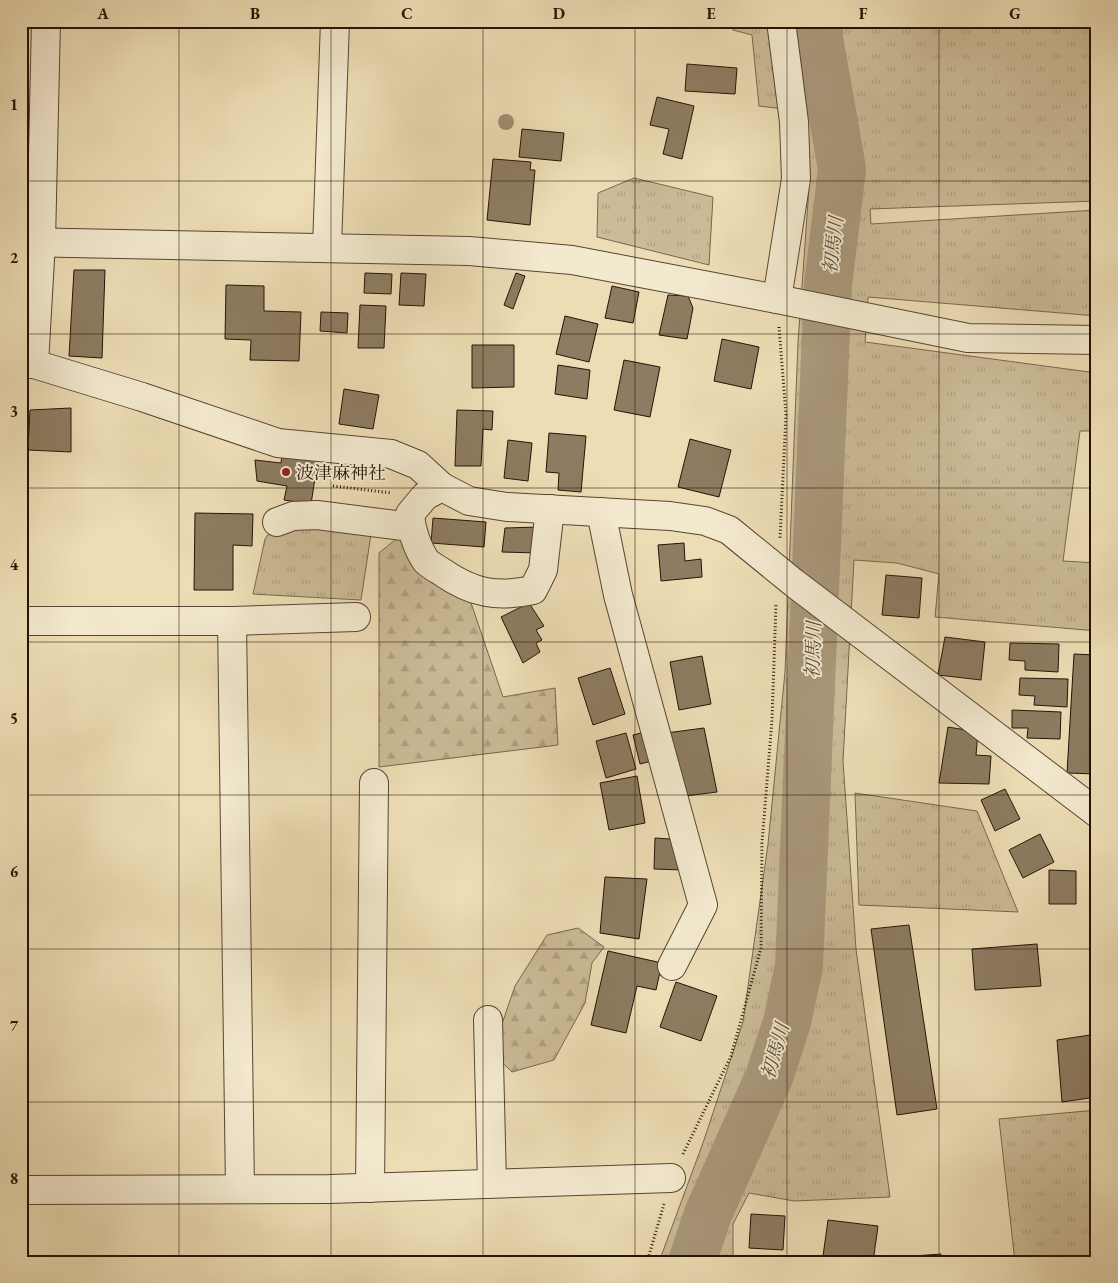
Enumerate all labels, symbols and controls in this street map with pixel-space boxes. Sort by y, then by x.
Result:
text: A [96,3,109,24]
text: B [250,3,260,24]
text: C [401,3,413,24]
text: D [553,3,565,24]
text: E [706,3,716,24]
text: F [859,3,868,24]
text: G [1009,3,1021,24]
text: 1 [10,94,18,115]
water label: 初馬川 [817,213,849,275]
text: 2 [10,247,19,268]
text: 3 [10,401,18,422]
place label: 波津麻神社 [296,461,386,484]
marker: 波津麻神社 [280,466,292,478]
text: 4 [10,554,19,575]
water label: 初馬川 [800,619,827,679]
text: 5 [10,708,18,729]
text: 6 [10,861,19,882]
text: 7 [10,1015,19,1036]
water label: 初馬川 [755,1018,795,1082]
text: 8 [10,1168,18,1189]

